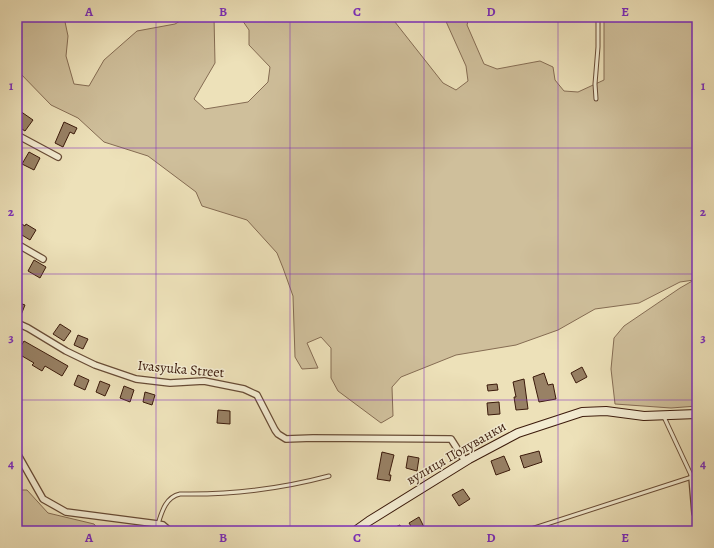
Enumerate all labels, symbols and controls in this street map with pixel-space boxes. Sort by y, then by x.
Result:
text: A [84,3,94,20]
text: B [219,3,227,20]
text: C [353,3,361,20]
text: D [486,3,496,20]
text: E [621,3,629,20]
text: 1 [9,77,14,94]
text: 1 [701,77,706,94]
text: 2 [8,203,15,220]
text: 2 [700,203,707,220]
text: 3 [8,329,14,346]
text: 3 [700,329,706,346]
street label: Ivasyuka Street [137,356,226,382]
street label: вулиця Полуванки [403,417,509,489]
text: 4 [8,455,14,472]
text: 4 [700,455,706,472]
text: A [84,529,94,546]
text: B [219,529,227,546]
text: C [353,529,361,546]
text: D [486,529,496,546]
text: E [621,529,629,546]

